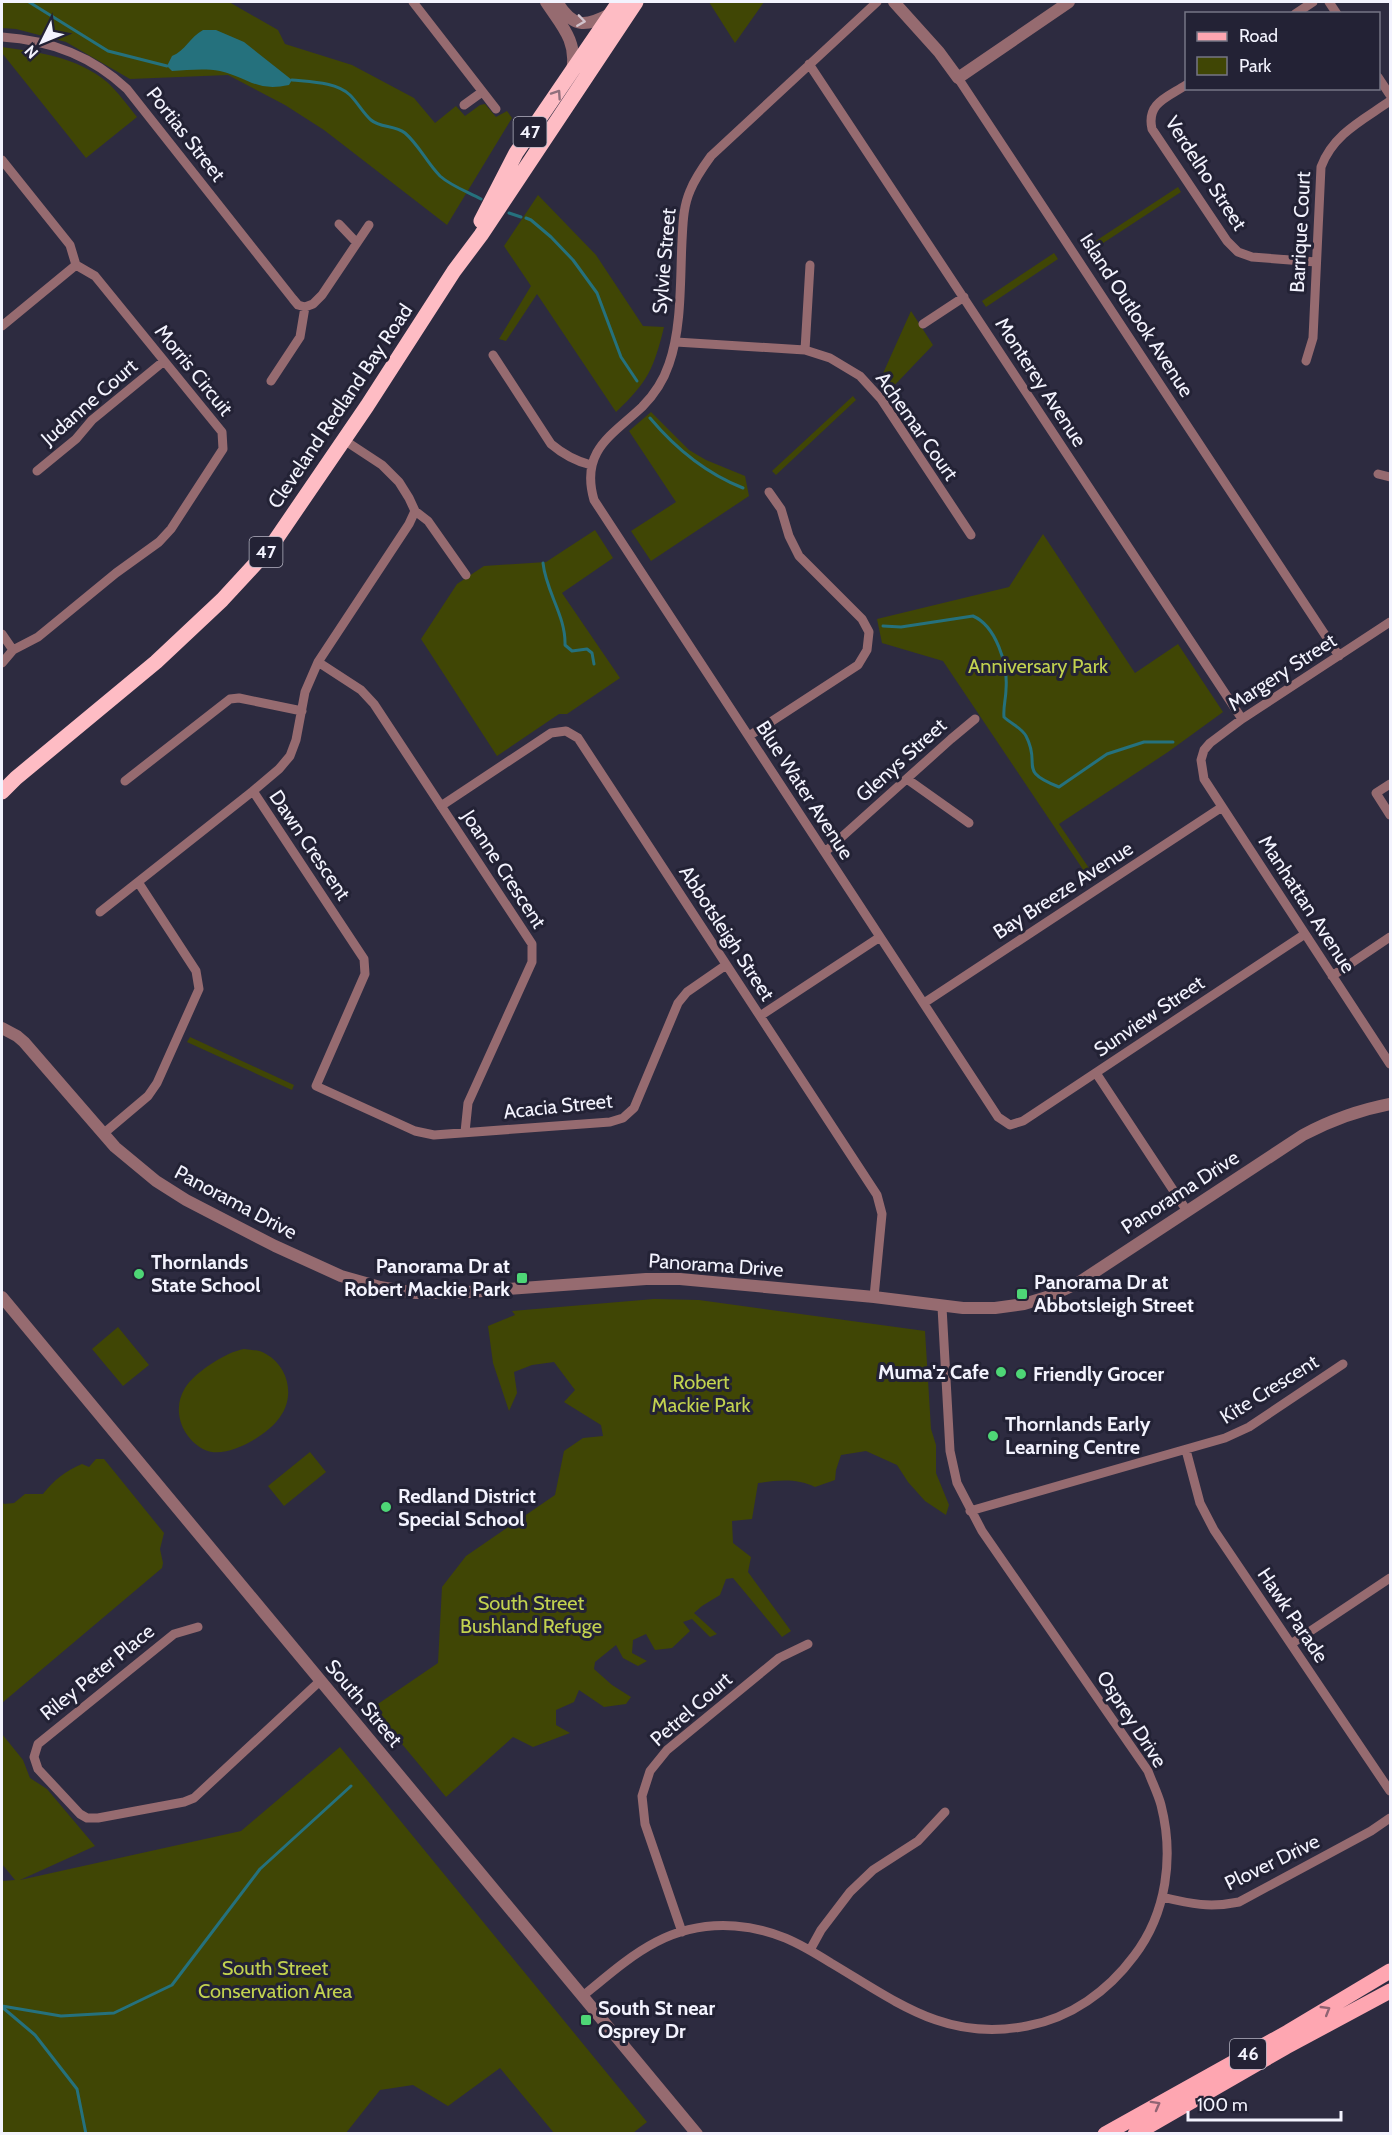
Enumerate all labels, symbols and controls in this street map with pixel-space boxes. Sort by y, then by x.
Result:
north arrow [12,12,72,72]
legend [1185,12,1380,90]
one-way arrow [576,15,586,27]
text: Road [1239,25,1278,47]
text: N [21,41,42,63]
text: Park [1239,55,1272,77]
street label: Portias Street [142,82,230,186]
one-way arrow [550,89,561,100]
street label: Verdelho Street [1160,111,1252,235]
road number: 47 [514,117,546,147]
street label: Barrique Court [1285,171,1315,293]
street label: Sylvie Street [647,207,681,315]
street label: Island Outlook Avenue [1075,229,1199,401]
street label: Cleveland Redland Bay Road [263,299,417,513]
street label: Monterey Avenue [990,313,1092,451]
street label: Morris Circuit [150,320,238,421]
street label: Judanne Court [35,353,142,451]
street label: Achemar Court [871,367,963,485]
road number: 47 [250,537,282,567]
street label: Margery Street [1223,628,1341,716]
park label: Anniversary Park [968,654,1108,678]
street label: Glenys Street [851,713,951,807]
street label: Blue Water Avenue [751,716,859,864]
street label: Dawn Crescent [264,785,356,905]
street label: Joanne Crescent [456,804,551,933]
street label: Manhattan Avenue [1254,831,1360,977]
street label: Bay Breeze Avenue [989,836,1137,944]
street label: Abbotsleigh Street [674,861,780,1005]
street label: Sunview Street [1089,970,1209,1062]
street label: Acacia Street [502,1088,614,1124]
street label: Panorama Drive [1117,1145,1243,1239]
street label: Panorama Drive [171,1160,301,1244]
street label: Panorama Drive [648,1248,784,1282]
place label: Thornlands State School [151,1250,261,1297]
place label: Panorama Dr at Robert Mackie Park [344,1254,510,1301]
marker: Thornlands State School [132,1267,146,1281]
place label: Panorama Dr at Abbotsleigh Street [1034,1270,1194,1317]
marker: Panorama Dr at Robert Mackie Park [515,1271,529,1285]
marker: Panorama Dr at Abbotsleigh Street [1015,1287,1029,1301]
street label: Kite Crescent [1216,1349,1323,1429]
place label: Muma'z Cafe [878,1360,989,1384]
place label: Friendly Grocer [1033,1362,1165,1386]
marker: Muma'z Cafe [994,1365,1008,1379]
marker: Friendly Grocer [1014,1367,1028,1381]
park label: Robert Mackie Park [652,1370,750,1417]
place label: Thornlands Early Learning Centre [1005,1412,1151,1459]
marker: Thornlands Early Learning Centre [986,1429,1000,1443]
place label: Redland District Special School [398,1484,536,1531]
marker: Redland District Special School [379,1500,393,1514]
street label: Hawk Parade [1253,1563,1333,1667]
park label: South Street Bushland Refuge [460,1591,602,1638]
street label: Riley Peter Place [35,1619,159,1725]
street label: South Street [321,1654,408,1752]
street label: Osprey Drive [1092,1666,1172,1772]
street label: Petrel Court [645,1667,737,1751]
street label: Plover Drive [1221,1829,1323,1895]
park label: South Street Conservation Area [198,1956,352,2003]
place label: South St near Osprey Dr [598,1996,715,2043]
one-way arrow [1320,2005,1330,2017]
marker: South St near Osprey Dr [579,2013,593,2027]
road number: 46 [1230,2039,1266,2069]
scale bar [1188,2084,1341,2122]
text: 100 m [1197,2094,1248,2116]
one-way arrow [1149,2101,1160,2112]

